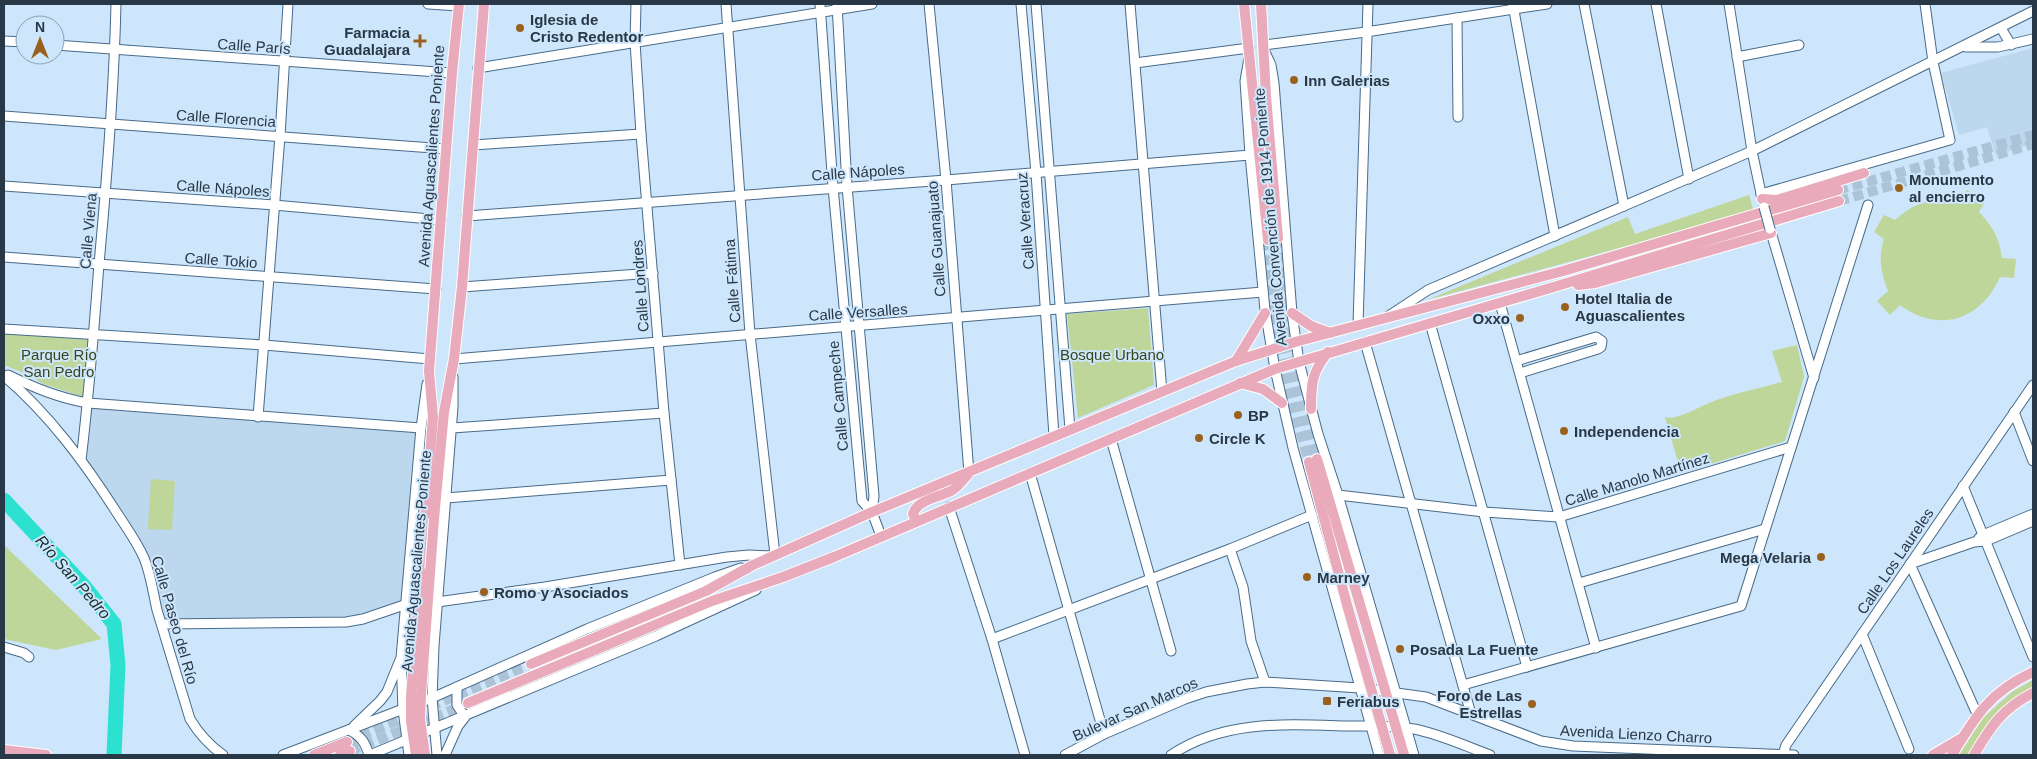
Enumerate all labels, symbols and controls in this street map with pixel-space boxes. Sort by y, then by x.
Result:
place label: Iglesia de Cristo Redentor [530,11,644,45]
north arrow [15,15,65,65]
text: N [35,19,45,35]
marker: Iglesia de Cristo Redentor [514,22,526,34]
place label: Farmacia Guadalajara [324,24,411,58]
street label: Calle París [217,35,291,57]
marker: Farmacia Guadalajara [414,35,426,47]
street label: Avenida Aguascalientes Poniente [415,44,447,268]
place label: Inn Galerias [1304,72,1390,89]
marker: Inn Galerias [1288,74,1300,86]
street label: Avenida Convención de 1914 Poniente [1250,87,1290,347]
street label: Calle Florencia [176,106,277,130]
street label: Calle Nápoles [811,160,905,184]
place label: Monumento al encierro [1909,171,1994,205]
street label: Calle Veracruz [1013,172,1037,270]
street label: Calle Nápoles [176,176,270,200]
street label: Calle Guanajuato [923,181,949,297]
marker: Monumento al encierro [1893,182,1905,194]
street label: Calle Viena [76,192,100,270]
street label: Calle Fátima [721,238,743,324]
street label: Calle Londres [628,239,652,333]
street label: Calle Tokio [184,249,258,271]
place label: Hotel Italia de Aguascalientes [1575,290,1685,324]
street label: Calle Versalles [808,300,908,324]
marker: Hotel Italia de Aguascalientes [1559,301,1571,313]
place label: Oxxo [1472,310,1510,327]
marker: Oxxo [1514,312,1526,324]
street label: Calle Campeche [825,340,851,452]
park label: Parque Río San Pedro [21,346,97,380]
park label: Bosque Urbano [1060,346,1164,363]
place label: BP [1248,407,1269,424]
marker: BP [1232,409,1244,421]
place label: Independencia [1574,423,1680,440]
marker: Independencia [1558,425,1570,437]
place label: Circle K [1209,430,1266,447]
marker: Circle K [1193,432,1205,444]
street label: Avenida Aguascalientes Poniente [398,449,434,673]
street label: Calle Manolo Martínez [1563,449,1711,509]
street label: Calle Los Laureles [1853,505,1937,617]
water label: Río San Pedro [32,532,114,622]
place label: Mega Velaria [1720,549,1812,566]
marker: Mega Velaria [1815,551,1827,563]
street label: Calle Paseo del Río [149,554,201,686]
place label: Marney [1317,569,1370,586]
marker: Marney [1301,571,1313,583]
place label: Romo y Asociados [494,584,628,601]
marker: Romo y Asociados [478,586,490,598]
place label: Posada La Fuente [1410,641,1538,658]
marker: Posada La Fuente [1394,643,1406,655]
street label: Bulevar San Marcos [1070,674,1200,744]
place label: Foro de Las Estrellas [1437,687,1522,721]
place label: Feriabus [1337,693,1400,710]
marker: Feriabus [1321,695,1333,707]
marker: Foro de Las Estrellas [1526,698,1538,710]
street label: Avenida Lienzo Charro [1559,722,1713,746]

